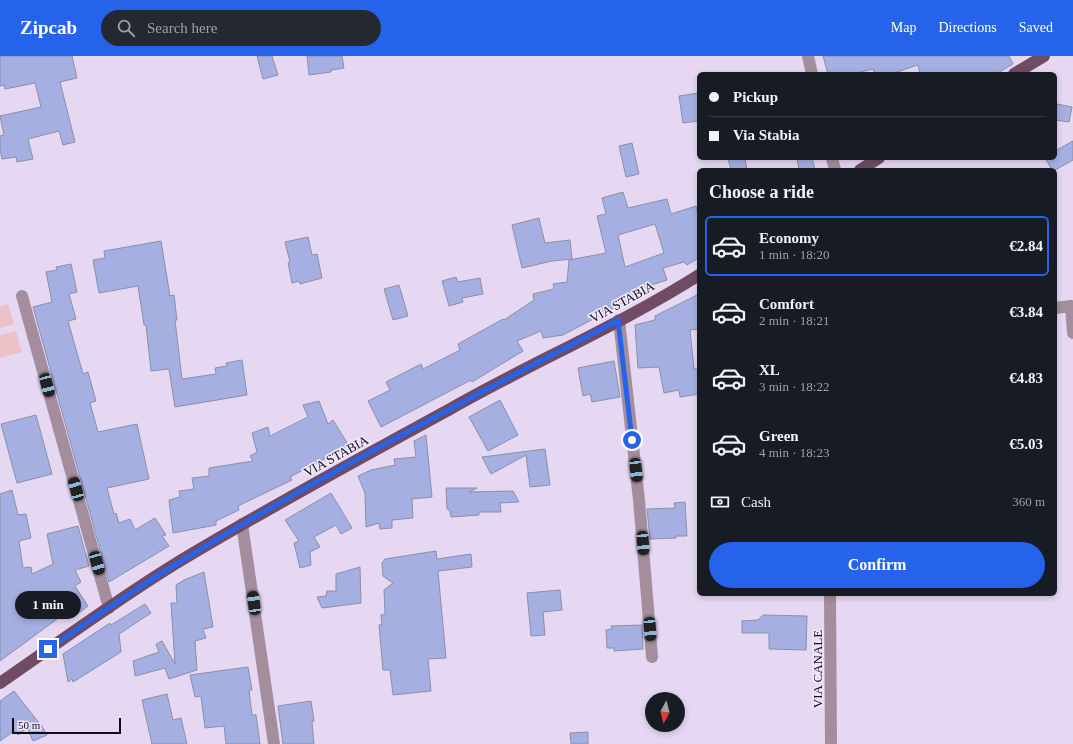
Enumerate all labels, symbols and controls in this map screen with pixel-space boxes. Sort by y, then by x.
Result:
search box [101,10,381,46]
text: Zipcab [20,17,77,38]
icon: search [115,17,137,39]
text: Search here [147,20,217,36]
text: Map [891,20,916,35]
text: Directions [938,20,997,35]
text: Saved [1019,20,1053,35]
text: Pickup [733,89,778,105]
text: Via Stabia [733,127,800,143]
text: Choose a ride [709,182,814,202]
icon: car [711,228,747,264]
text: Economy [759,230,819,246]
text: €2.84 [1009,238,1043,254]
text: 1 min · 18:20 [759,247,829,262]
street label: VIA STABIA [587,278,657,326]
icon: car [711,294,747,330]
text: Comfort [759,296,814,312]
text: €3.84 [1009,304,1043,320]
text: 2 min · 18:21 [759,313,829,328]
icon: car [711,360,747,396]
text: XL [759,362,780,378]
text: €4.83 [1009,370,1043,386]
car [38,372,56,398]
text: 3 min · 18:22 [759,379,829,394]
icon: car [711,426,747,462]
text: Green [759,428,799,444]
route start [623,431,641,449]
street label: VIA STABIA [301,432,371,480]
text: €5.03 [1009,436,1043,452]
text: 4 min · 18:23 [759,445,829,460]
car [629,457,643,483]
car [67,476,85,502]
icon: cash [709,491,731,513]
text: Cash [741,494,771,510]
text: 360 m [1012,494,1045,509]
car [636,531,650,555]
button: Confirm [709,542,1045,588]
car [88,550,106,576]
car [246,590,262,616]
callout: 1 min [15,591,81,619]
text: 1 min [32,597,64,612]
car [643,617,657,641]
street label: VIA CANALE [810,630,825,708]
route end [39,640,57,658]
north arrow [645,692,685,732]
map controls [645,692,685,732]
scale bar [12,716,121,735]
text: 50 m [18,719,40,731]

